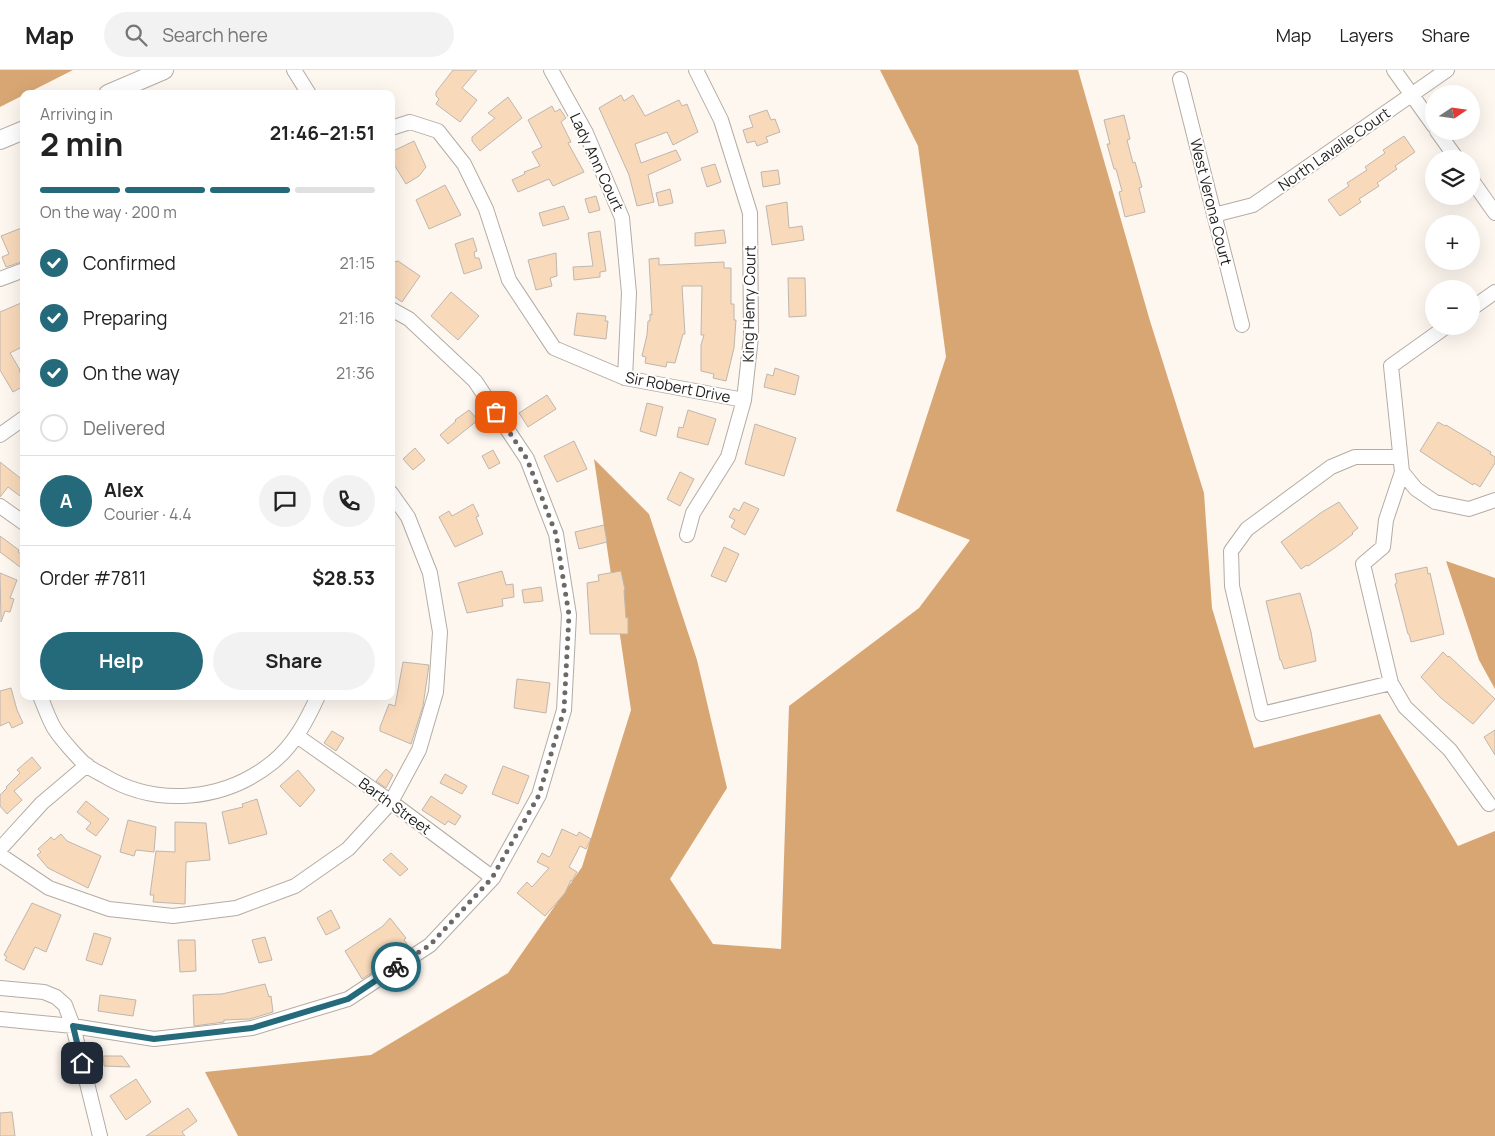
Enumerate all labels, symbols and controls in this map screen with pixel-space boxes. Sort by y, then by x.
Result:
search box [104,12,454,57]
text: Map [25,18,74,51]
icon: search [122,21,150,49]
text: Search here [162,22,268,48]
text: Map [1276,23,1311,47]
text: Layers [1339,23,1393,47]
text: Share [1421,23,1470,47]
north arrow [1425,85,1480,140]
map controls [1425,85,1480,335]
street label: North Lavalle Court [1274,102,1394,196]
text: Arriving in [40,103,113,125]
street label: Lady Ann Court [565,110,629,214]
text: 21:46–21:51 [270,120,375,146]
text: 2 min [40,122,123,166]
street label: West Verona Court [1185,136,1237,268]
button: layers [1425,150,1480,205]
text: On the way · 200 m [40,201,177,223]
button: + [1425,215,1480,270]
street label: King Henry Court [737,245,761,363]
icon: check [40,249,68,277]
text: Confirmed [83,250,176,276]
text: 21:15 [339,252,375,274]
button: − [1425,280,1480,335]
icon: check [40,304,68,332]
text: Preparing [83,305,168,331]
text: 21:16 [339,307,375,329]
icon: check [40,359,68,387]
text: On the way [83,360,180,386]
text: 21:36 [336,362,375,384]
street label: Sir Robert Drive [624,367,733,408]
pin [475,391,517,433]
icon: bag [482,398,510,426]
text: Delivered [83,415,165,441]
button: chat [259,475,311,527]
button: phone [323,475,375,527]
text: Alex [104,477,144,503]
text: A [60,488,72,514]
text: Courier · 4.4 [104,503,192,525]
text: Order #7811 [40,565,146,591]
text: $28.53 [312,565,375,591]
button: Help [40,632,203,690]
button: Share [213,632,375,690]
street label: Barth Street [354,773,436,839]
courier [371,942,421,992]
icon: bike [382,953,410,981]
pin [61,1042,103,1084]
icon: home [68,1049,96,1077]

